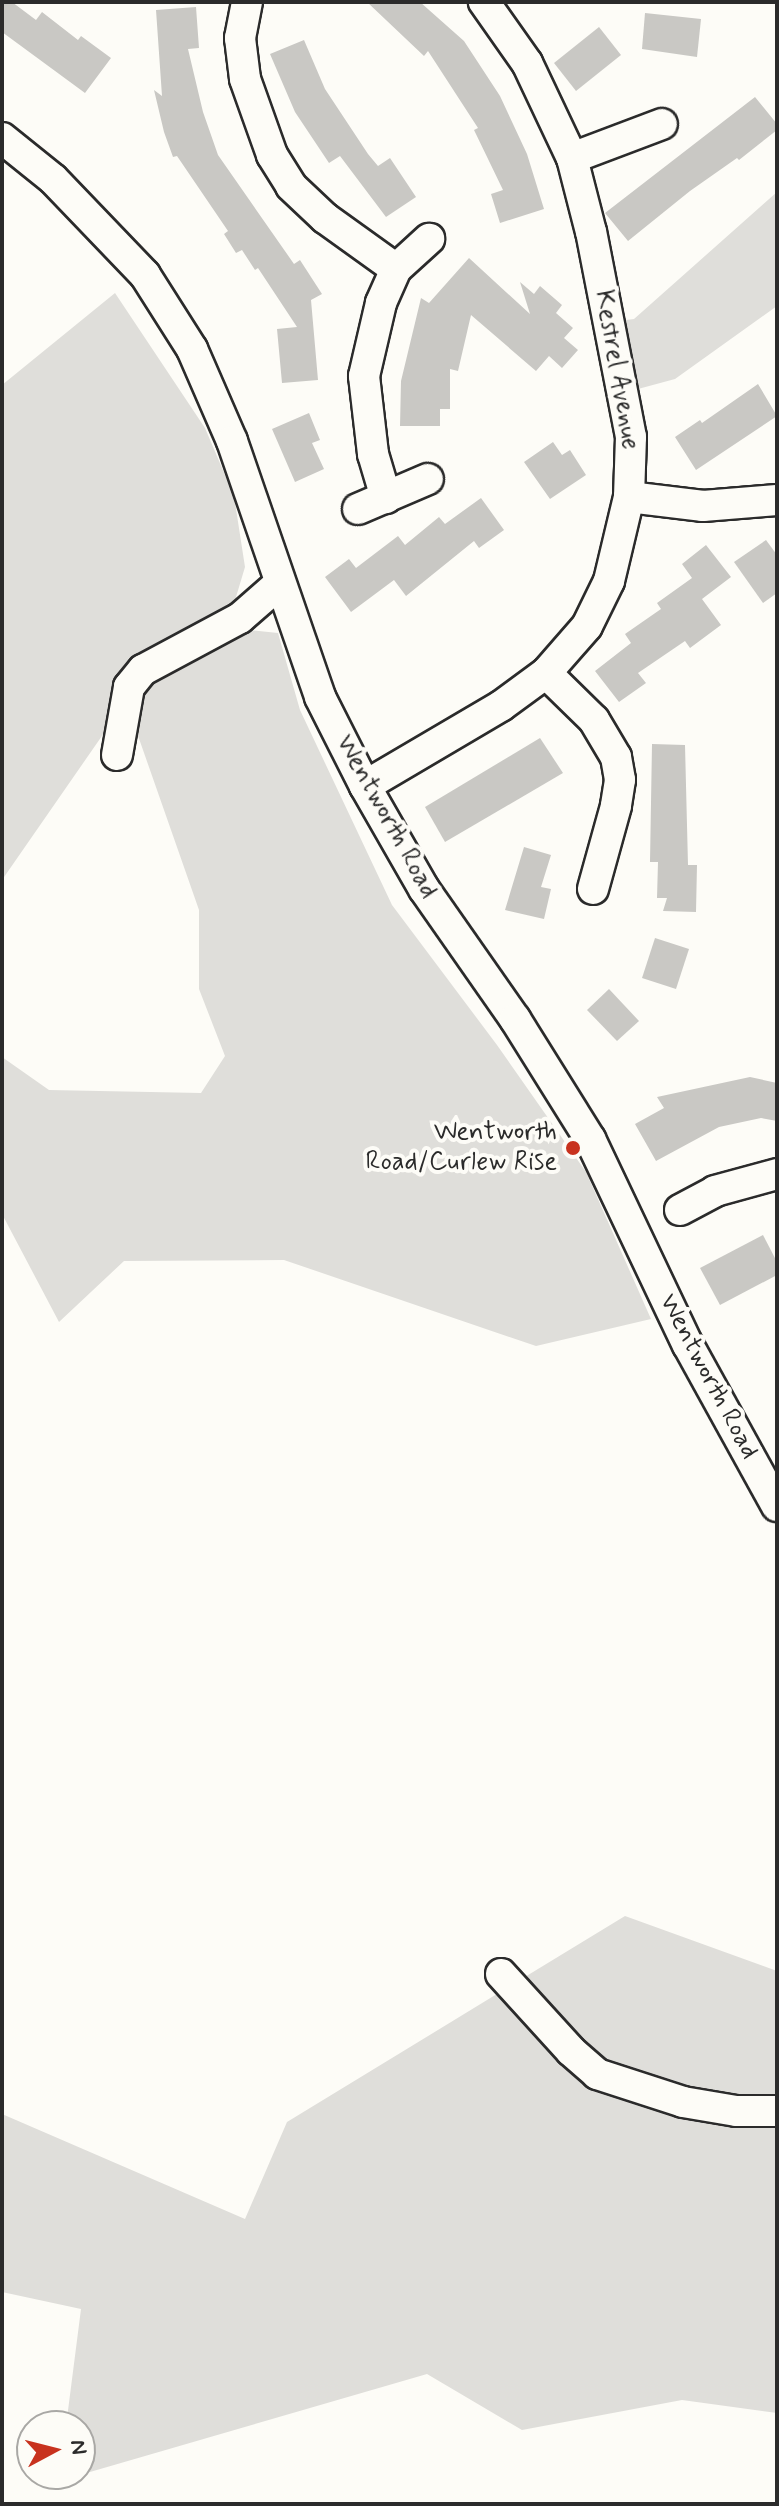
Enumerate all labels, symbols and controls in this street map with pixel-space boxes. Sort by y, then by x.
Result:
street label: Kestrel Avenue [586,285,646,455]
street label: Wentworth Road [328,730,444,904]
place label: Wentworth Road/Curlew Rise [365,1117,557,1178]
marker: Wentworth Road/Curlew Rise [564,1139,582,1157]
street label: Wentworth Road [651,1289,765,1465]
north arrow [16,2410,96,2490]
text: N [63,2438,93,2456]

